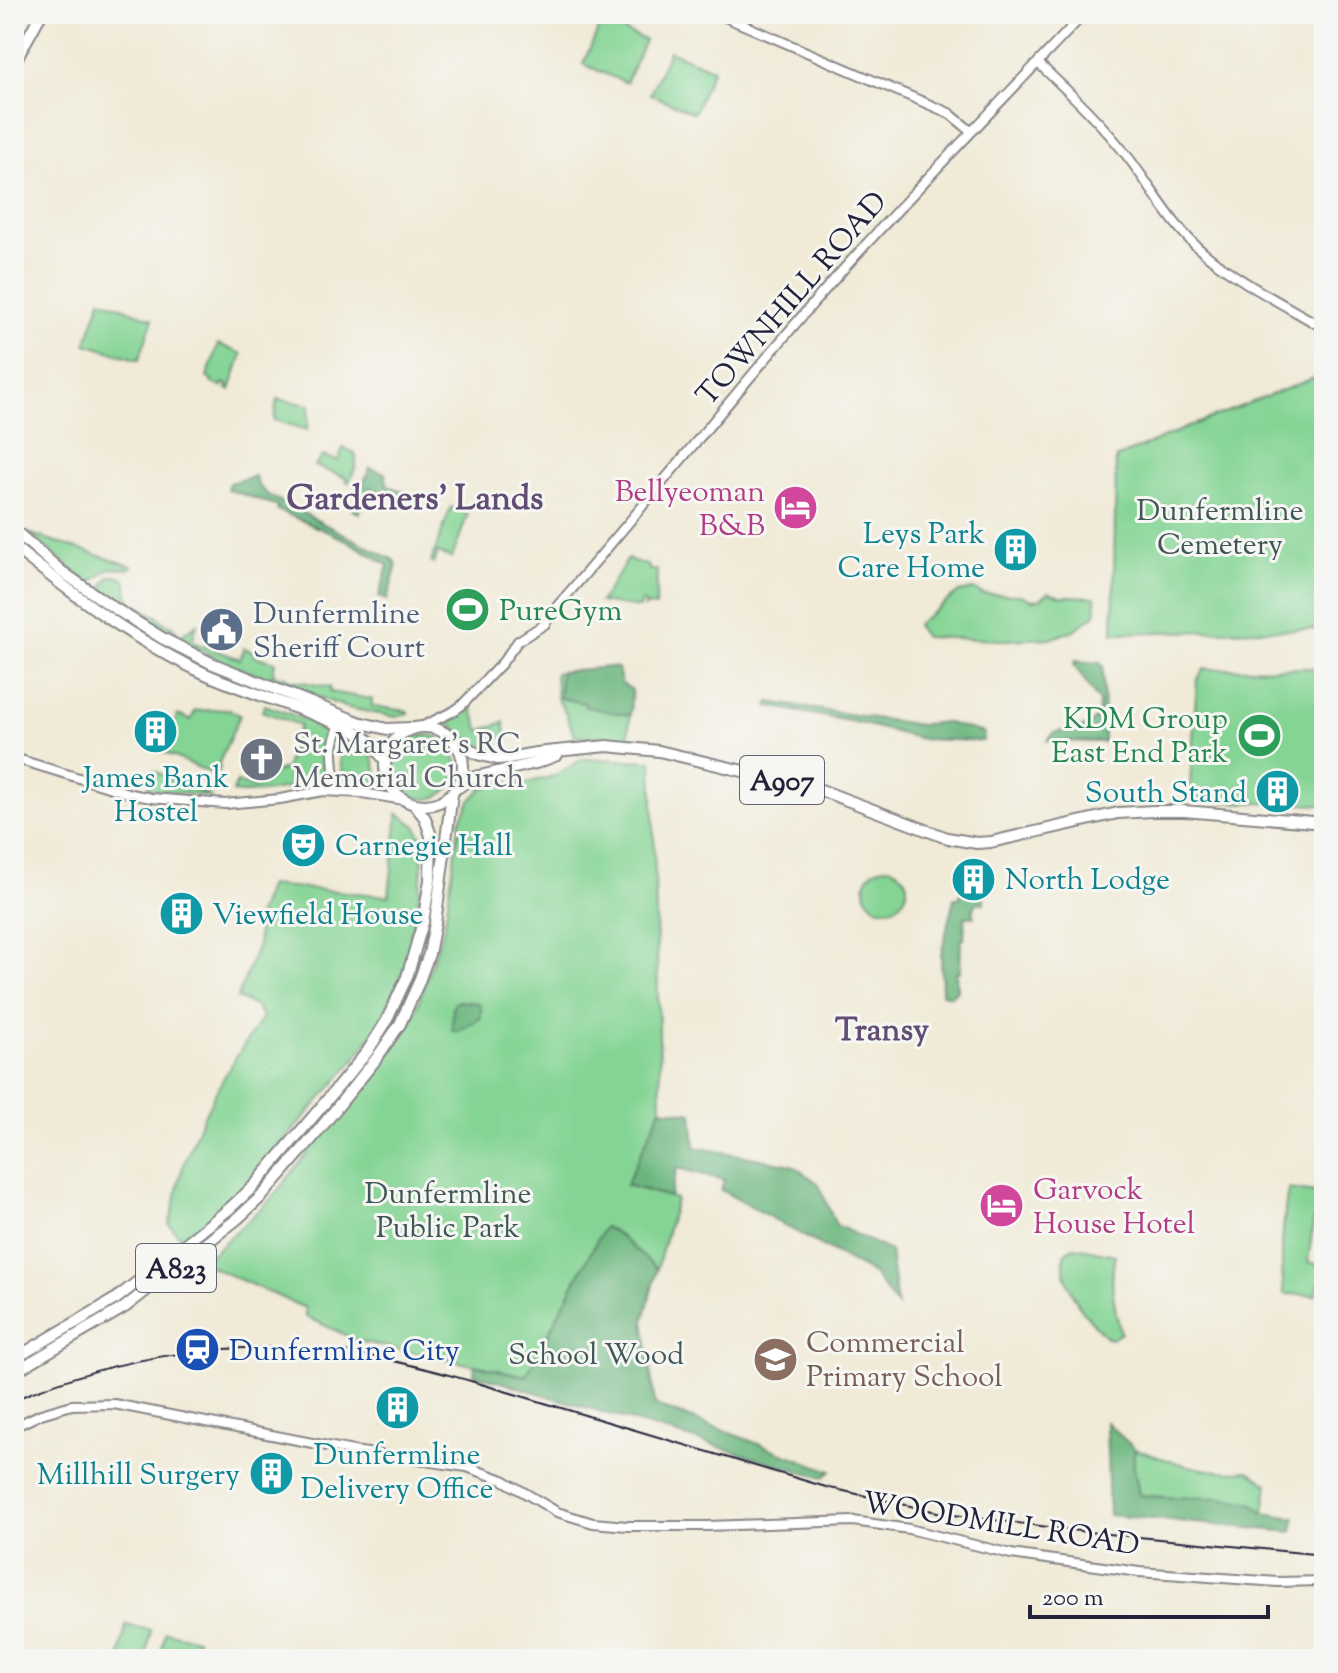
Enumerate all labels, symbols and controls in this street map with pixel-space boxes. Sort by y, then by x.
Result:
street label: TOWNHILL ROAD [687,183,898,417]
place label: Bellyeoman B&B [615,472,765,549]
district label: Gardeners' Lands [287,476,543,525]
hotel icon: Bellyeoman B&B [772,484,820,532]
park label: Dunfermline Cemetery [1137,491,1303,568]
place label: Leys Park Care Home [838,514,985,591]
building icon: Leys Park Care Home [992,526,1040,574]
sports icon: PureGym [444,586,492,634]
place label: PureGym [499,591,622,634]
place label: Dunfermline Sheriff Court [253,594,425,671]
public building icon: Dunfermline Sheriff Court [198,606,246,654]
place label: KDM Group East End Park [1051,699,1228,776]
building icon: James Bank Hostel [132,707,180,755]
sports icon: KDM Group East End Park [1235,711,1283,759]
place label: St. Margaret's RC Memorial Church [293,724,525,801]
church icon: St. Margaret's RC Memorial Church [238,736,286,784]
road number: A907 [740,756,824,804]
place label: James Bank Hostel [81,758,229,835]
building icon: South Stand [1254,768,1302,816]
place label: South Stand [1085,773,1247,816]
theatre icon: Carnegie Hall [280,821,328,869]
place label: Carnegie Hall [335,826,513,869]
building icon: North Lodge [950,855,998,903]
place label: North Lodge [1005,860,1170,903]
building icon: Viewfield House [157,890,205,938]
place label: Viewfield House [212,895,423,938]
district label: Transy [835,1009,929,1055]
place label: Garvock House Hotel [1033,1170,1195,1247]
park label: Dunfermline Public Park [365,1174,531,1251]
hotel icon: Garvock House Hotel [978,1182,1026,1230]
road number: A823 [136,1244,216,1292]
place label: Commercial Primary School [806,1323,1003,1400]
station icon: Dunfermline City [174,1326,222,1374]
place label: Dunfermline City [229,1331,460,1374]
park label: School Wood [508,1335,684,1378]
school or university icon: Commercial Primary School [751,1335,799,1383]
building icon: Dunfermline Delivery Office [373,1384,421,1432]
place label: Dunfermline Delivery Office [301,1435,493,1512]
building icon: Millhill Surgery [247,1450,295,1498]
place label: Millhill Surgery [37,1455,240,1498]
street label: WOODMILL ROAD [859,1482,1142,1569]
scale bar [1030,1569,1268,1619]
text: 200 m [1042,1582,1104,1616]

